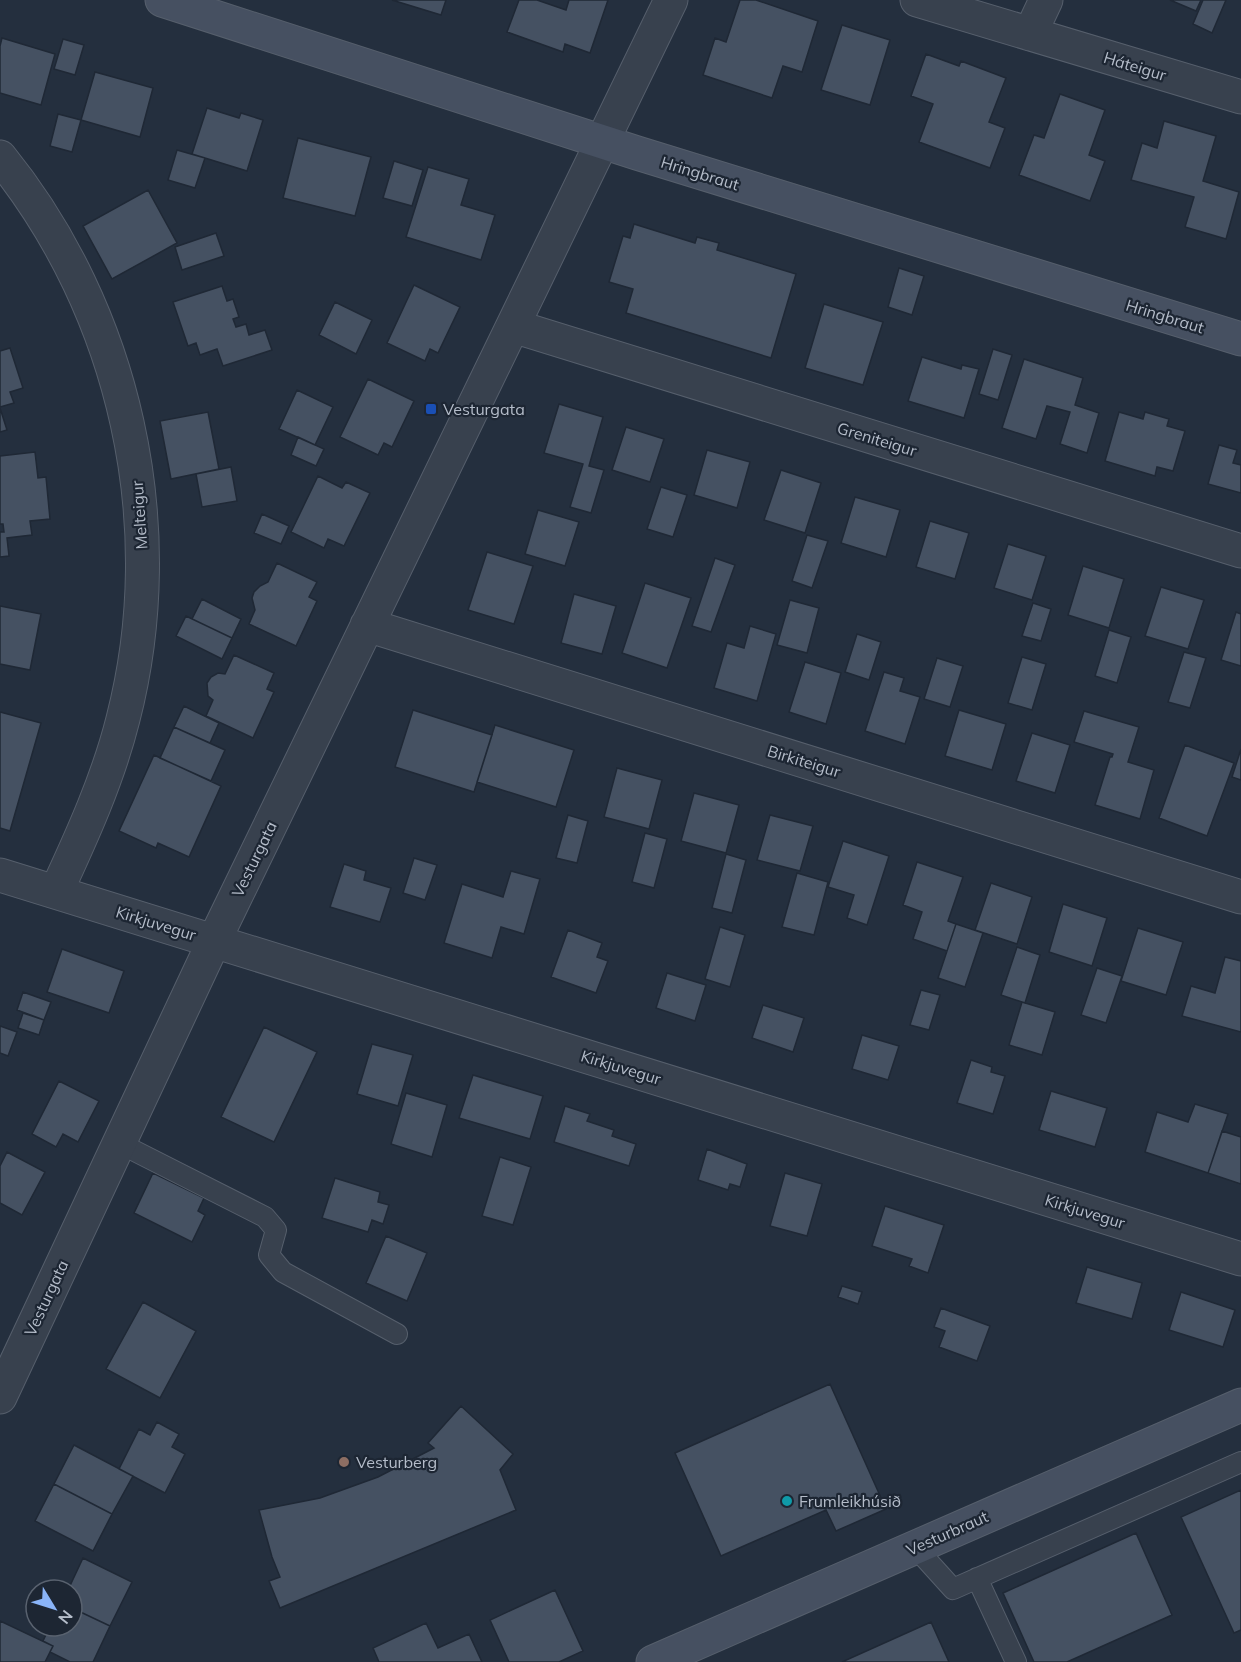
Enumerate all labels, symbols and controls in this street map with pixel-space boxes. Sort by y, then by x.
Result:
street label: Háteigur [1101,47,1169,85]
street label: Hringbraut [659,152,742,194]
street label: Hringbraut [1124,295,1207,337]
place label: Vesturgata [443,399,525,419]
marker: Vesturgata [424,402,438,416]
street label: Greniteigur [835,417,919,461]
street label: Melteigur [127,480,151,550]
street label: Birkiteigur [765,740,843,782]
street label: Vesturgata [227,818,281,900]
street label: Kirkjuvegur [113,901,199,945]
street label: Kirkjuvegur [578,1045,664,1089]
street label: Kirkjuvegur [1042,1189,1128,1233]
street label: Vesturgata [20,1257,72,1339]
place label: Vesturberg [356,1452,437,1472]
marker: Vesturberg [337,1455,351,1469]
place label: Frumleikhúsið [799,1491,901,1511]
marker: Frumleikhúsið [780,1494,794,1508]
street label: Vesturbraut [903,1506,991,1560]
north arrow [24,1578,84,1638]
text: N [54,1606,77,1628]

